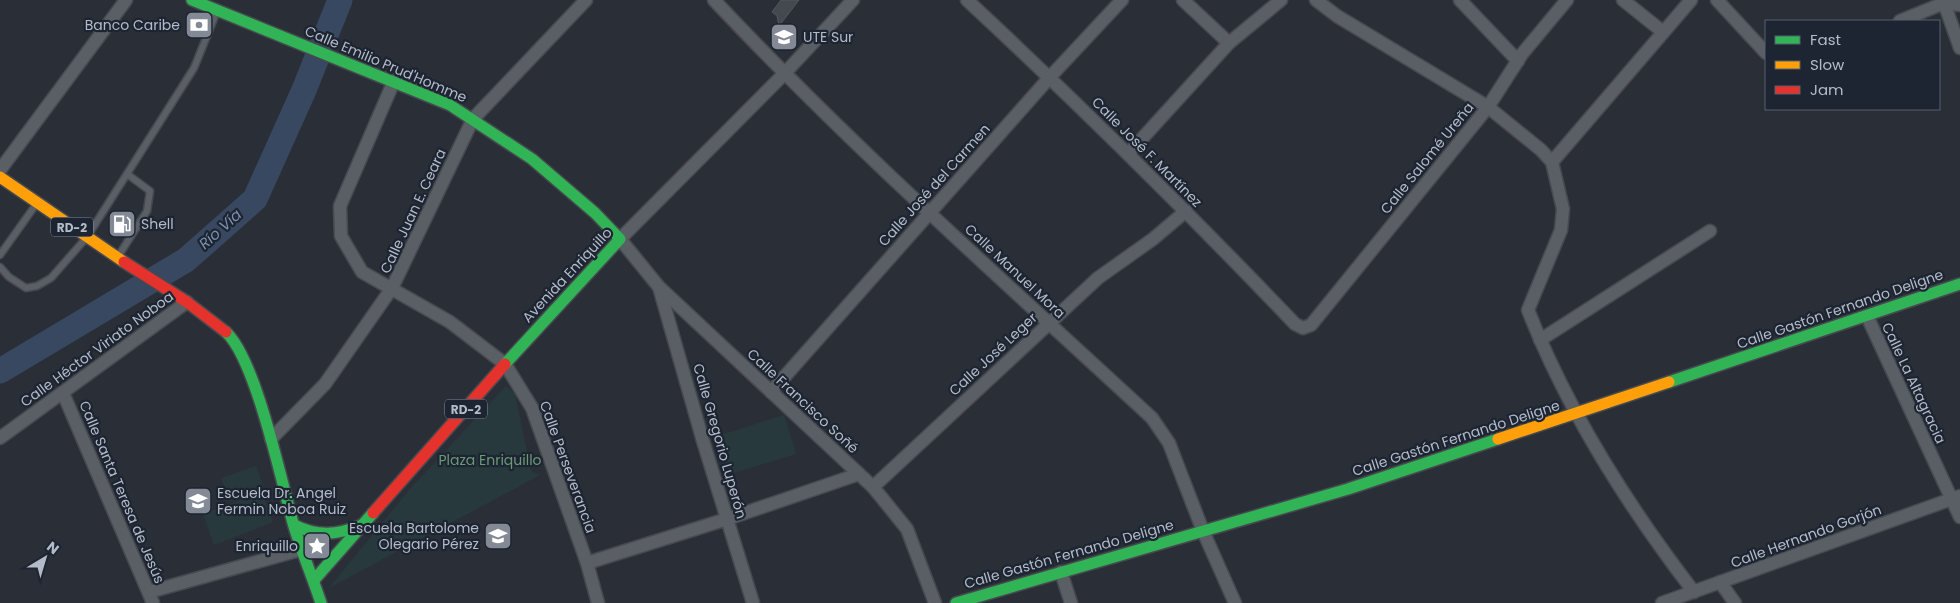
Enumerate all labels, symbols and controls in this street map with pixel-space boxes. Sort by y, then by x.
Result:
bank icon: Banco Caribe [184,10,214,40]
place label: Banco Caribe [85,15,180,35]
legend [1765,20,1940,110]
street label: Calle Emilio Prud'Homme [302,21,470,107]
school or university icon: UTE Sur [769,22,799,52]
place label: UTE Sur [803,27,853,47]
text: Fast [1810,29,1841,50]
text: Slow [1810,54,1845,75]
text: Jam [1810,79,1844,100]
street label: Calle José F. Martínez [1087,92,1207,212]
street label: Calle Salomé Ureña [1376,98,1478,218]
street label: Calle José del Carmen [874,119,994,251]
street label: Calle Juan E. Ceara [375,145,451,277]
water label: Río Vía [194,204,246,254]
fuel station icon: Shell [107,209,137,239]
place label: Shell [141,214,174,234]
road number: RD-2 [51,218,93,236]
street label: Calle Manuel Mora [960,219,1070,323]
street label: Avenida Enriquillo [518,223,616,327]
street label: Calle Gastón Fernando Deligne [1734,264,1946,354]
street label: Calle Héctor Viriato Noboa [16,287,178,411]
street label: Calle José Leger [945,308,1041,400]
street label: Calle La Altagracia [1877,319,1951,447]
street label: Calle Francisco Soñé [743,344,863,458]
street label: Calle Gregorio Luperón [688,361,752,521]
street label: Calle Gastón Fernando Deligne [1350,395,1563,481]
street label: Calle Santa Teresa de Jesús [74,398,170,586]
street label: Calle Perseverancia [535,398,601,536]
road number: RD-2 [445,399,487,418]
park label: Plaza Enriquillo [438,450,542,470]
place label: Escuela Dr. Angel Fermin Noboa Ruiz [217,483,346,519]
school or university icon: Escuela Dr. Angel Fermin Noboa Ruiz [183,486,213,516]
street label: Calle Hernando Gorjón [1728,499,1884,573]
street label: Calle Gastón Fernando Deligne [962,514,1176,594]
place label: Escuela Bartolome Olegario Pérez [349,518,479,554]
school or university icon: Escuela Bartolome Olegario Pérez [483,521,513,551]
place icon: Enriquillo [302,531,332,561]
north arrow [20,533,70,583]
place label: Enriquillo [235,536,298,556]
text: N [43,537,63,559]

